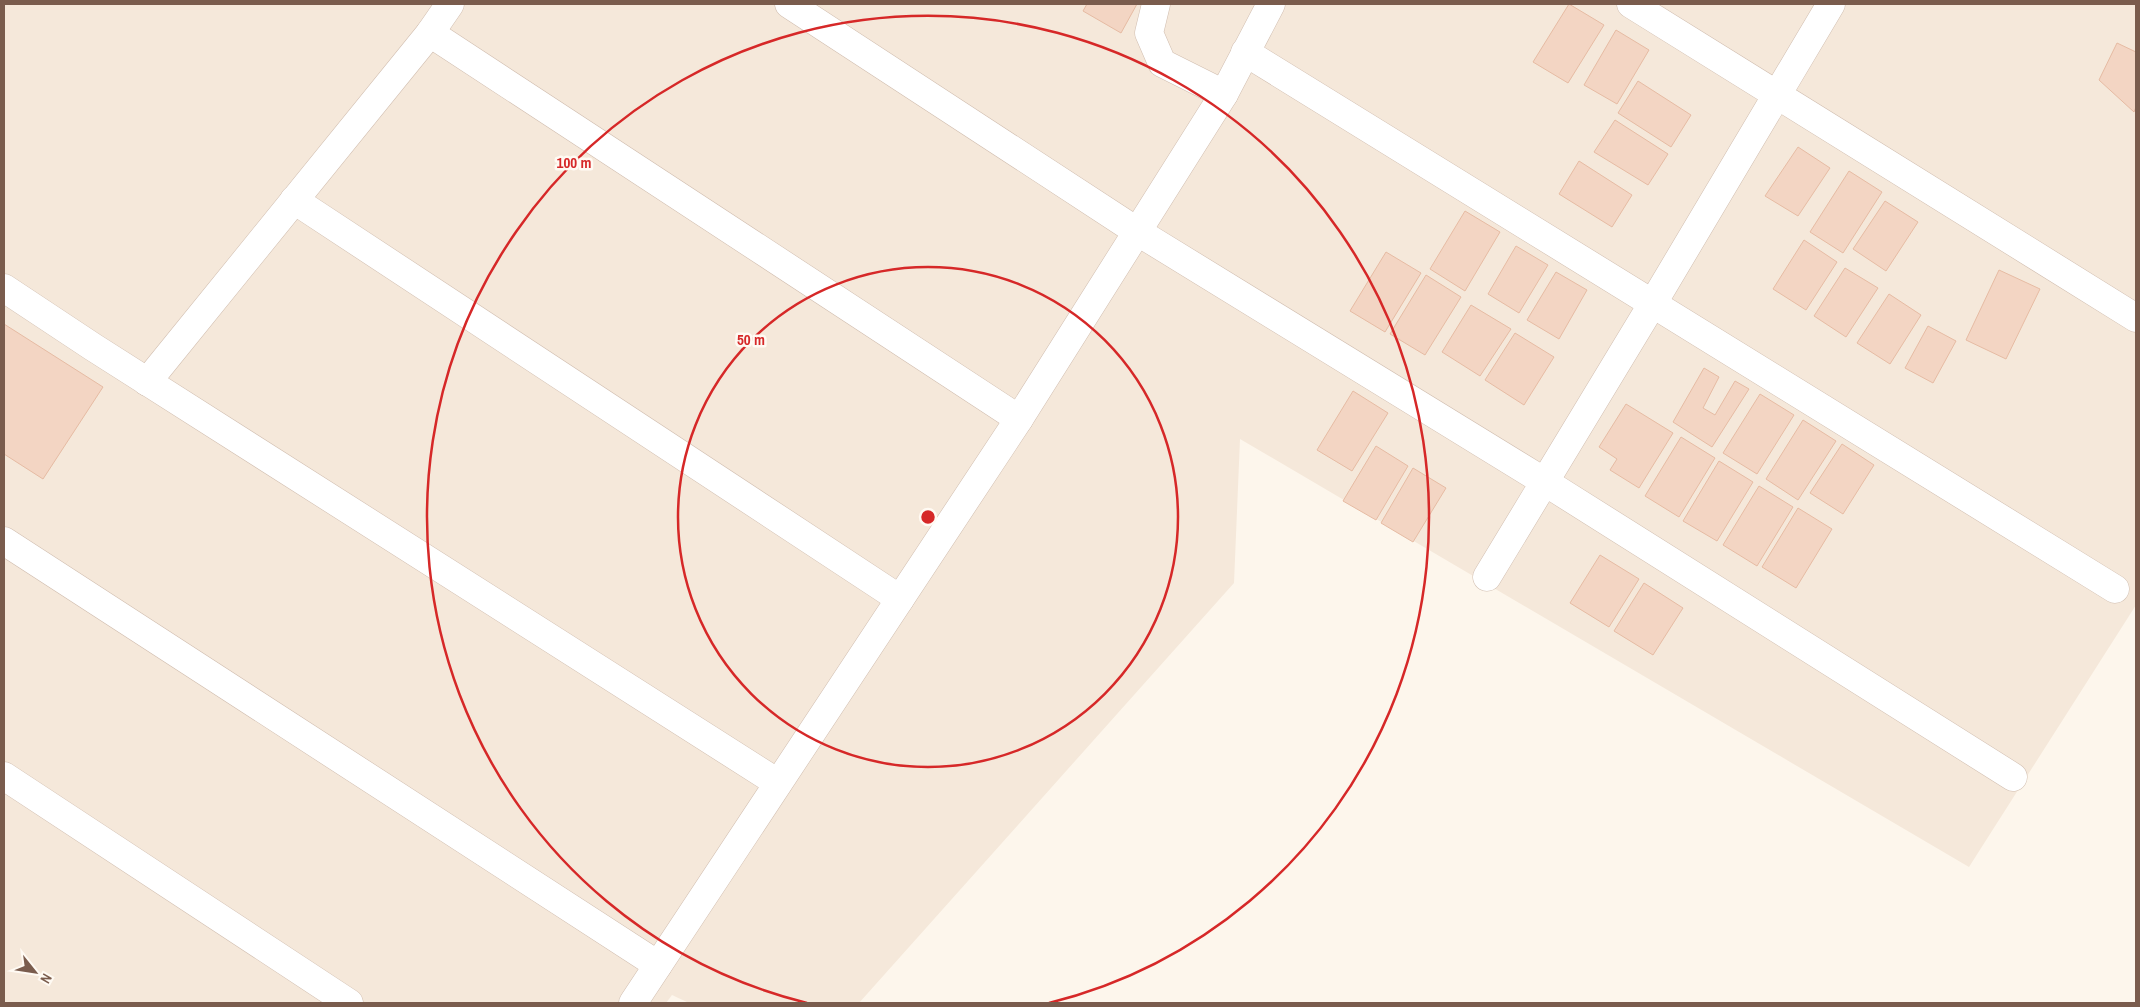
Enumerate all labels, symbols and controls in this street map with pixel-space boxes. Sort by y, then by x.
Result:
text: 100 m [557,152,591,173]
text: 50 m [737,329,765,350]
centre of rings [919,508,937,526]
north arrow [10,947,60,997]
text: N [36,970,56,987]

